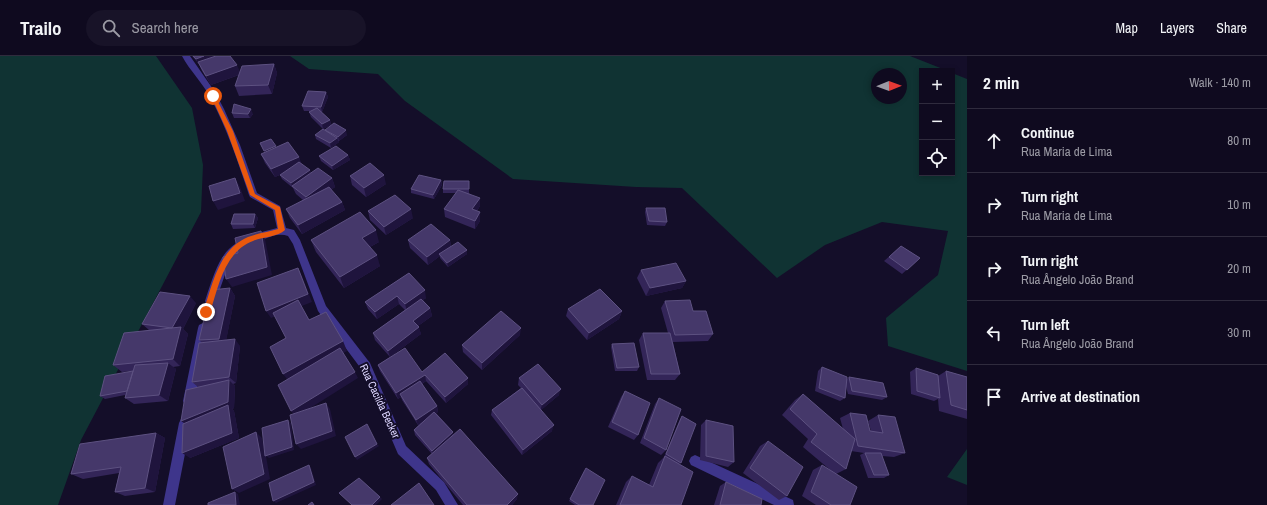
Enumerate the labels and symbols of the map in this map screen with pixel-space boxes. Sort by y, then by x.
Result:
north arrow [871,68,907,104]
route start [204,87,222,105]
route end [197,303,215,321]
street label: Rua Cacilda Becker [357,362,403,440]

